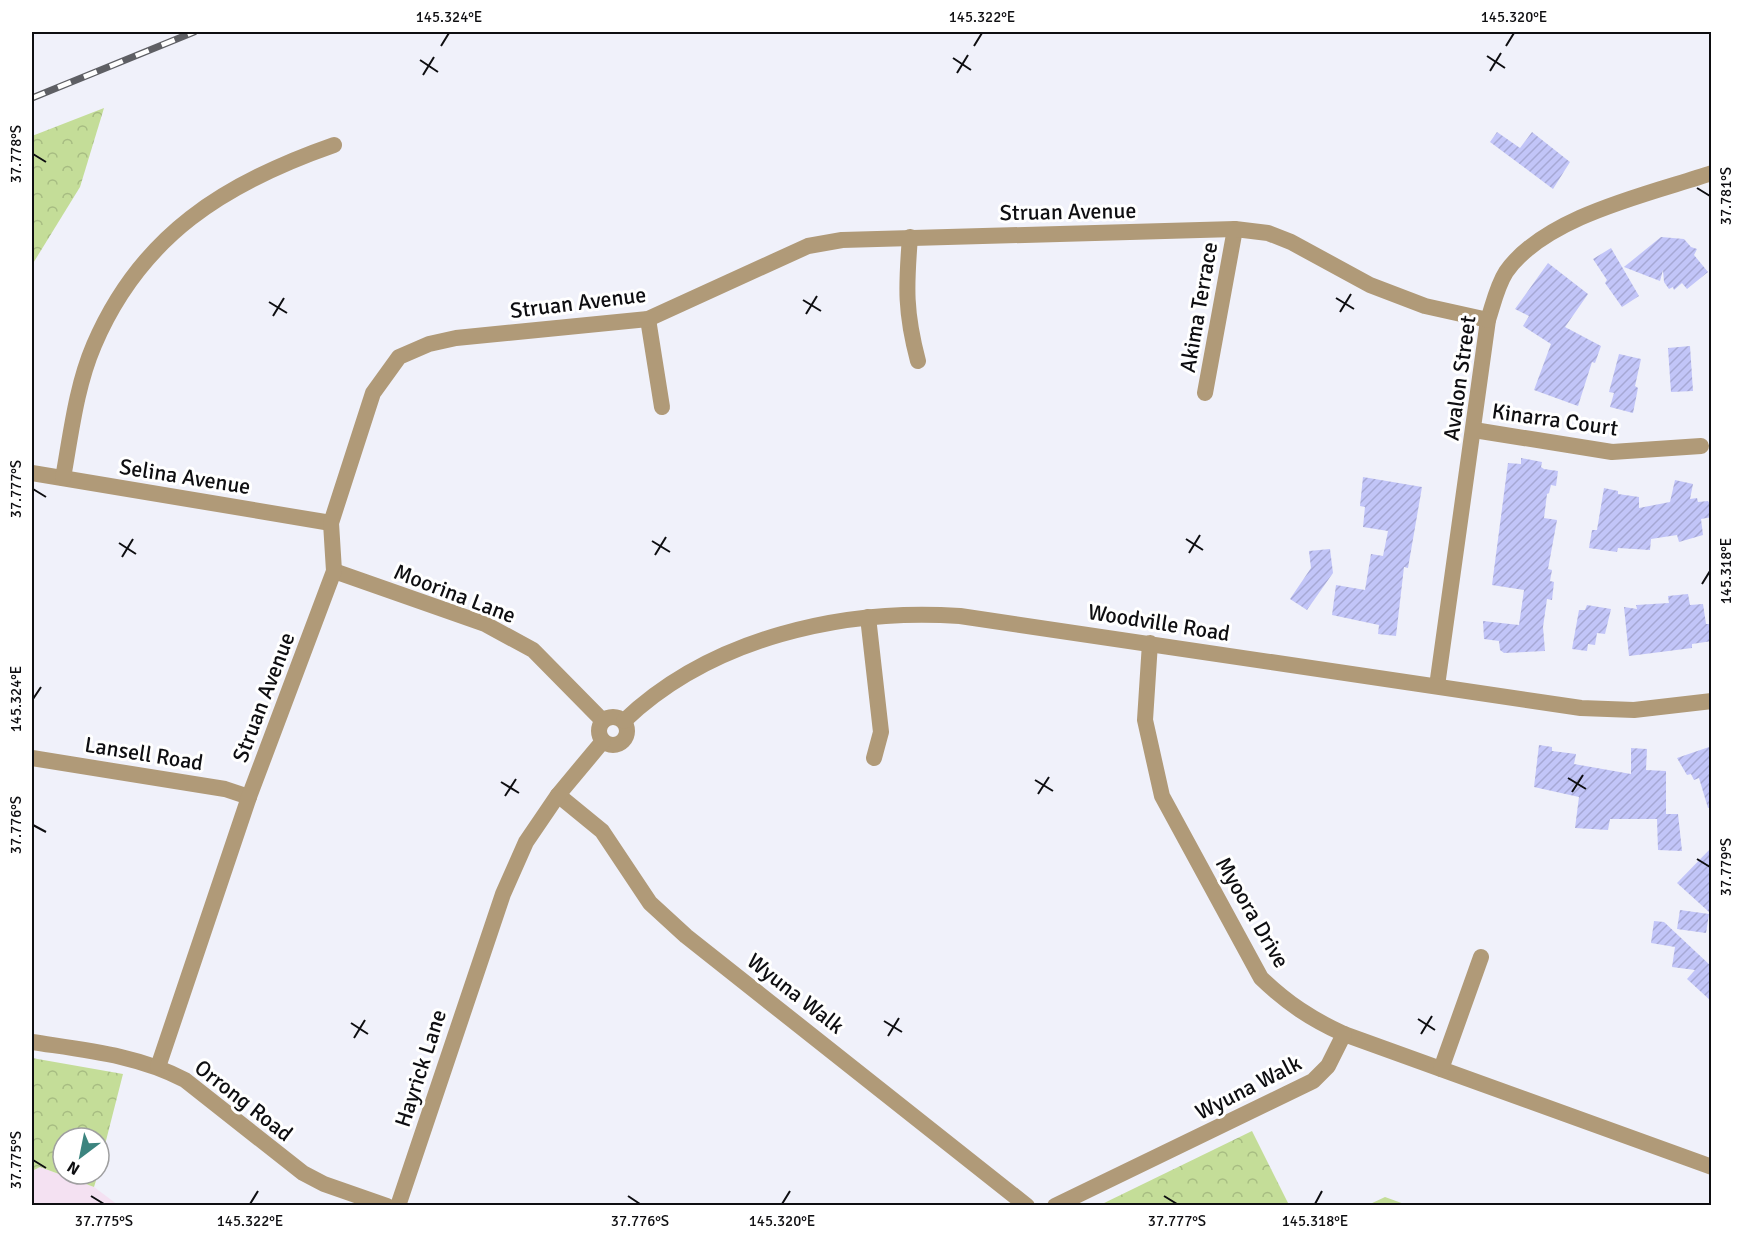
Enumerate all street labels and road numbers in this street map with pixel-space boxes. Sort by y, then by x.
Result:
street label: Struan Avenue [999,197,1137,226]
street label: Akima Terrace [1174,240,1223,375]
street label: Struan Avenue [508,281,648,324]
street label: Avalon Street [1437,313,1482,442]
street label: Kinarra Court [1490,397,1620,442]
street label: Selina Avenue [117,453,252,500]
street label: Moorina Lane [390,558,520,629]
street label: Woodville Road [1086,598,1232,647]
street label: Struan Avenue [226,628,301,766]
street label: Lansell Road [83,731,205,776]
street label: Myoora Drive [1210,852,1295,973]
street label: Wyuna Walk [742,947,850,1040]
street label: Hayrick Lane [389,1006,452,1130]
street label: Wyuna Walk [1191,1049,1306,1126]
street label: Orrong Road [189,1054,298,1147]

